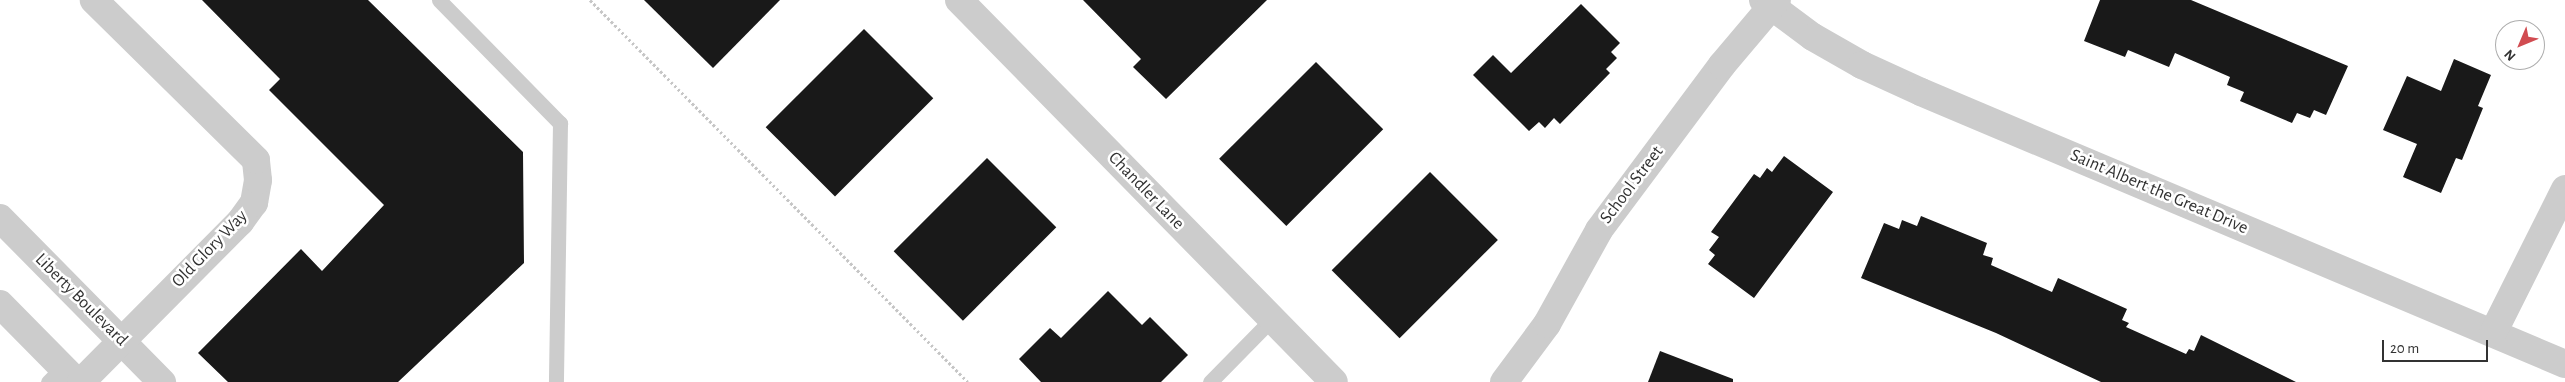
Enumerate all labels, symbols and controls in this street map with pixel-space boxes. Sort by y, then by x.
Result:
north arrow [2495,20,2545,70]
text: N [2502,47,2518,63]
street label: School Street [1596,142,1668,228]
street label: Saint Albert the Great Drive [2067,145,2251,239]
street label: Chandler Lane [1103,147,1189,235]
street label: Old Glory Way [168,206,252,292]
street label: Liberty Boulevard [30,249,132,351]
scale bar [2385,330,2491,362]
text: 20 m [2390,341,2419,356]

